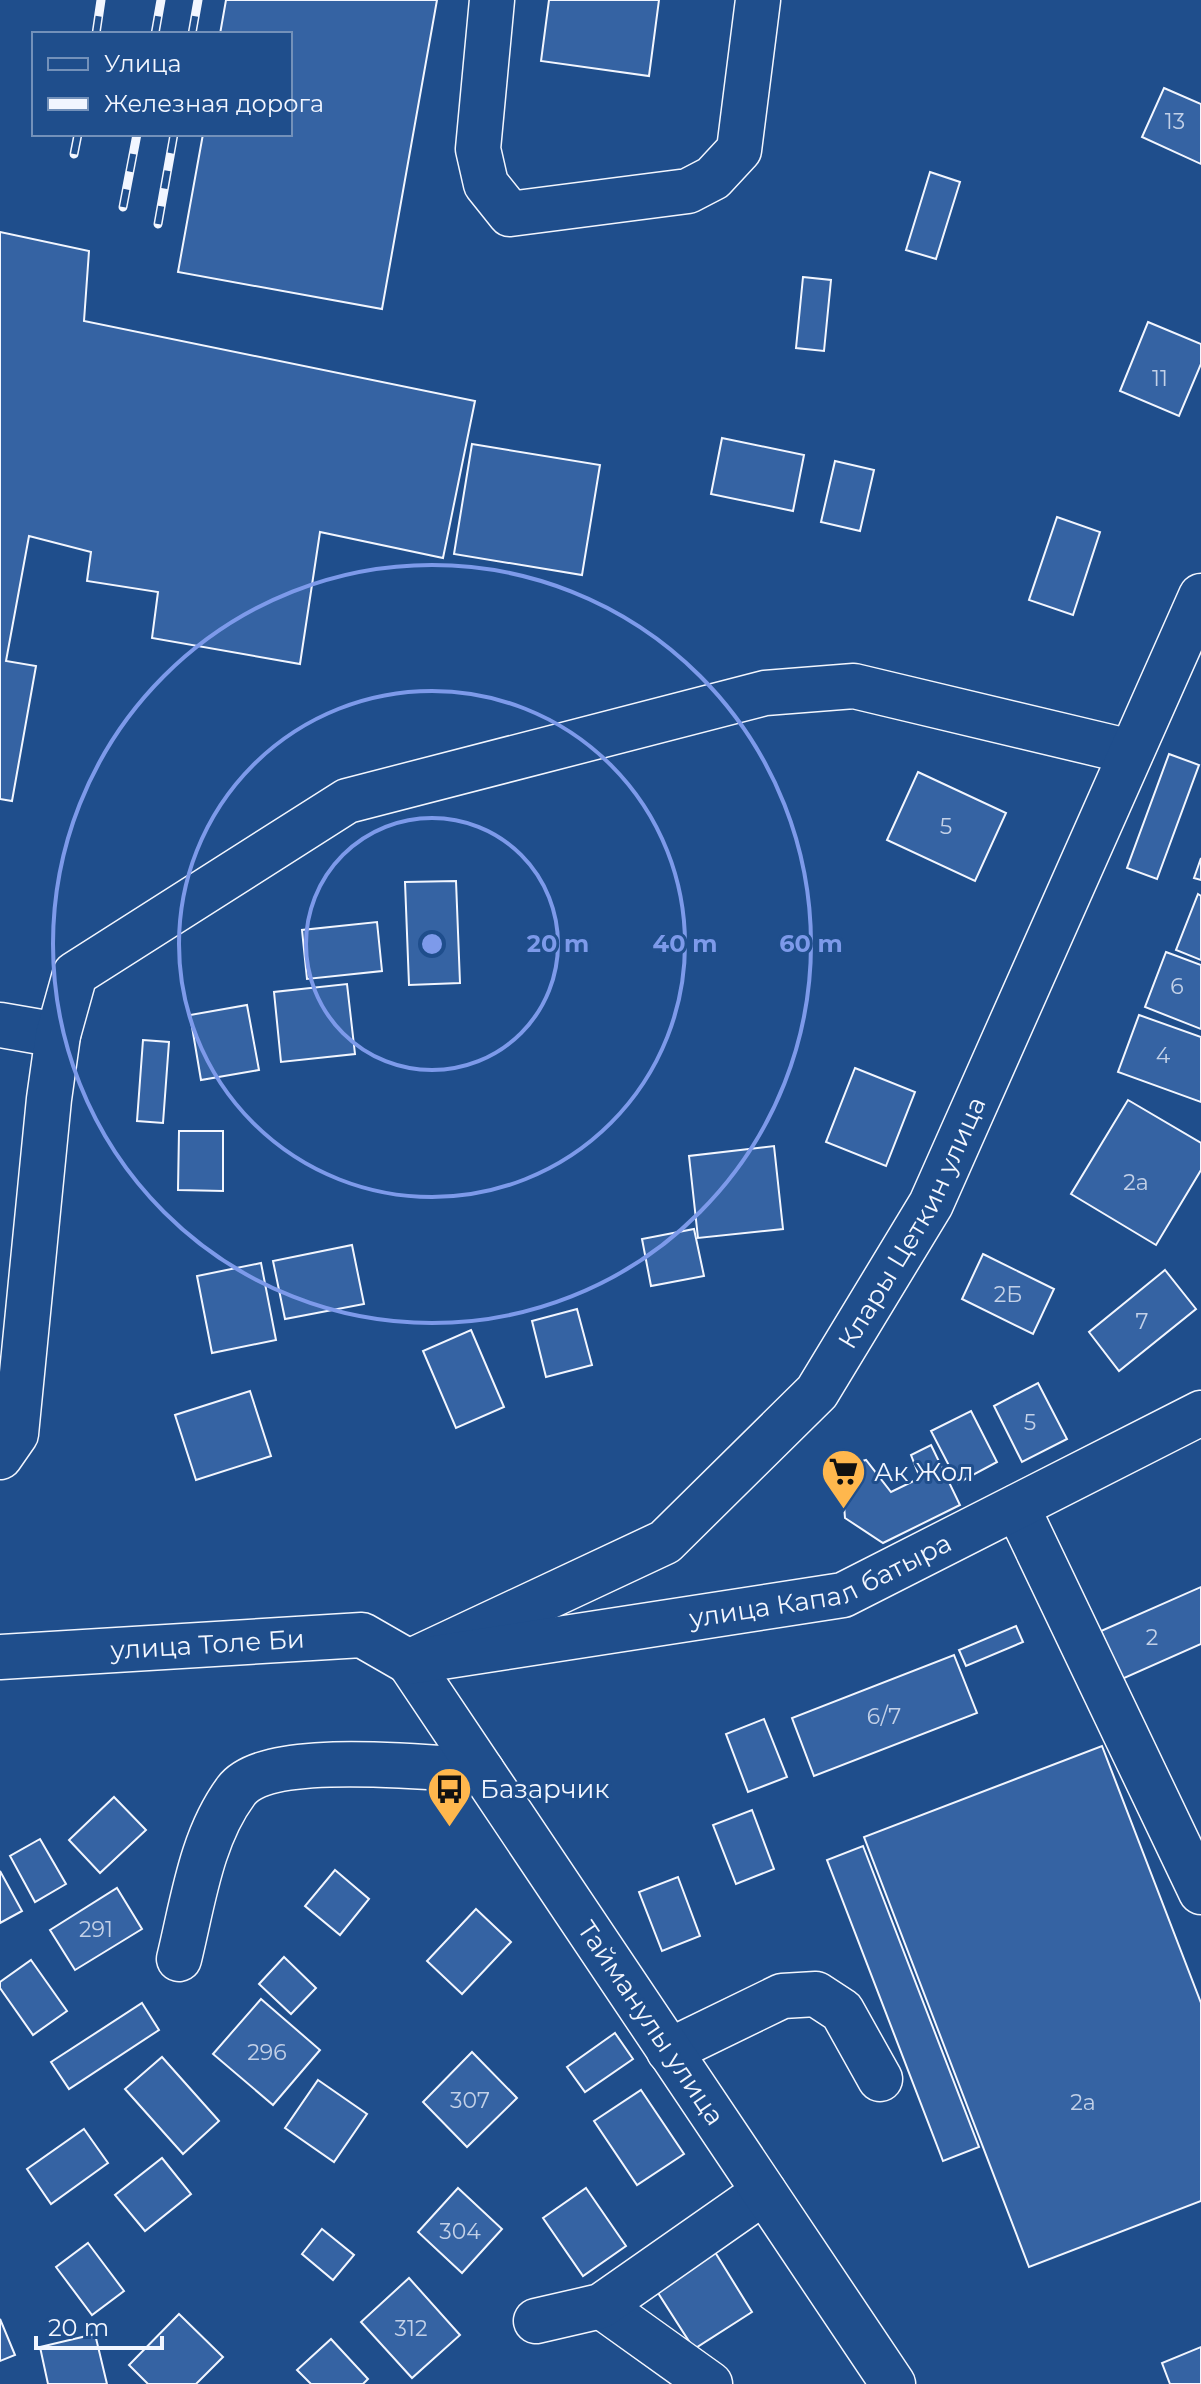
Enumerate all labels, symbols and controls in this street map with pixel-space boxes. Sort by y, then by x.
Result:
legend [32,32,292,136]
text: Улица [104,49,182,78]
text: Железная дорога [104,89,324,118]
house number: 13 [1165,108,1185,135]
house number: 11 [1152,365,1168,392]
house number: 5 [940,813,952,840]
text: 20 m [527,929,589,958]
text: 40 m [653,929,717,958]
text: 60 m [779,929,843,958]
centre of rings [418,930,446,958]
house number: 6 [1170,973,1184,1000]
house number: 4 [1156,1042,1171,1069]
street label: Клары Цеткин улица [831,1092,993,1355]
house number: 2а [1123,1169,1149,1196]
house number: 2Б [994,1281,1022,1308]
house number: 7 [1136,1308,1149,1335]
house number: 5 [1024,1409,1036,1436]
supermarket icon: Ак Жол [819,1448,867,1511]
place label: Ак Жол [874,1456,974,1488]
street label: улица Капал батыра [686,1527,957,1635]
street label: улица Толе Би [109,1623,306,1666]
house number: 2 [1146,1624,1158,1651]
house number: 6/7 [867,1703,901,1730]
bus stop icon: Базарчик [425,1765,473,1828]
place label: Базарчик [480,1773,609,1805]
street label: Тайманулы улица [571,1915,731,2131]
house number: 291 [79,1916,113,1943]
house number: 296 [247,2039,287,2066]
house number: 307 [450,2087,490,2114]
house number: 2а [1070,2089,1096,2116]
house number: 304 [439,2218,481,2245]
scale bar [36,2300,162,2350]
text: 20 m [48,2313,109,2342]
house number: 312 [395,2315,427,2342]

